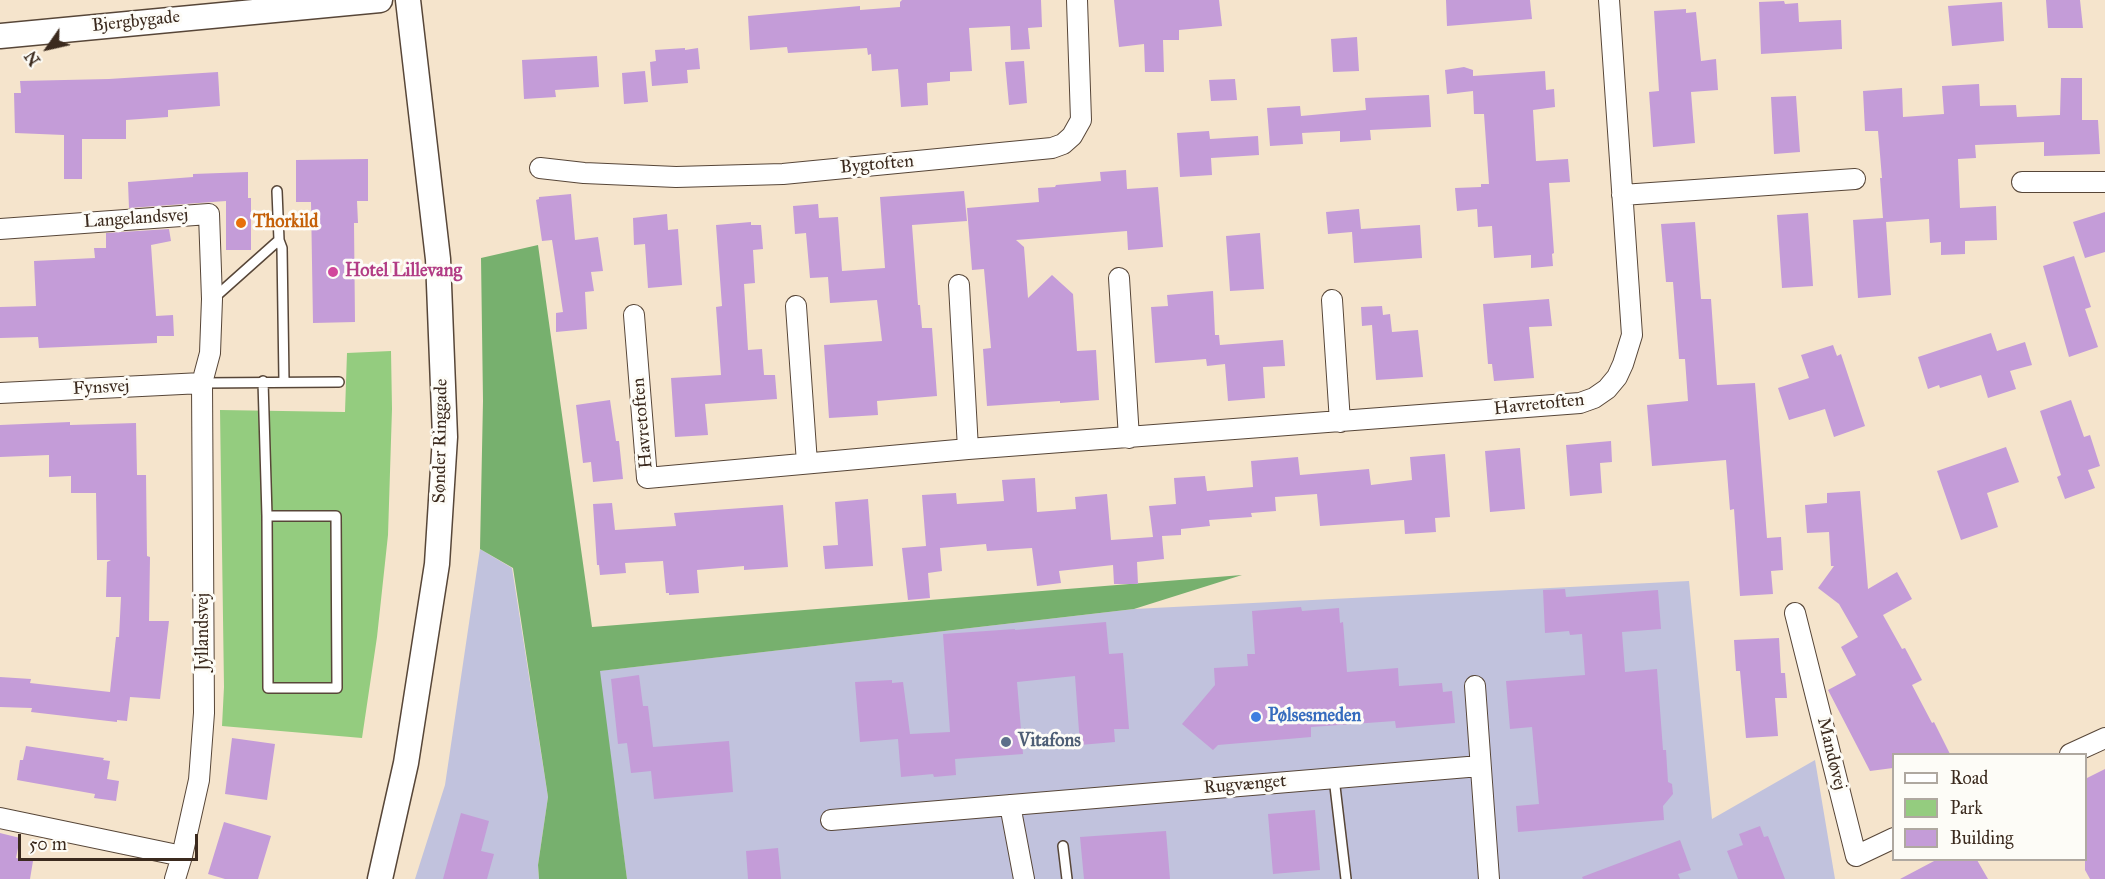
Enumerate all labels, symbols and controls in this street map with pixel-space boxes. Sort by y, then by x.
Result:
street label: Bjergbygade [91,7,181,37]
north arrow [18,18,78,78]
text: N [21,47,44,69]
street label: Bygtoften [839,151,915,179]
street label: Langelandsvej [83,205,189,233]
place label: Thorkild [253,212,318,234]
marker: Thorkild [234,216,248,230]
place label: Hotel Lillevang [345,261,462,283]
marker: Hotel Lillevang [326,265,340,279]
street label: Fynsvej [72,376,130,400]
street label: Havretoften [628,377,658,469]
street label: Sønder Ringgade [429,378,453,504]
street label: Havretoften [1493,390,1585,420]
street label: Jyllandsvej [193,593,215,671]
place label: Pølsesmeden [1268,706,1361,728]
marker: Pølsesmeden [1249,710,1263,724]
street label: Mandøvej [1812,715,1850,793]
place label: Vitafons [1018,731,1081,753]
marker: Vitafons [999,735,1013,749]
legend [1892,753,2087,861]
text: Road [1950,767,1988,789]
street label: Rugvænget [1203,771,1287,799]
text: Park [1950,797,1983,819]
scale bar [21,822,201,860]
text: Building [1950,827,2013,849]
text: 50 m [29,833,67,855]

